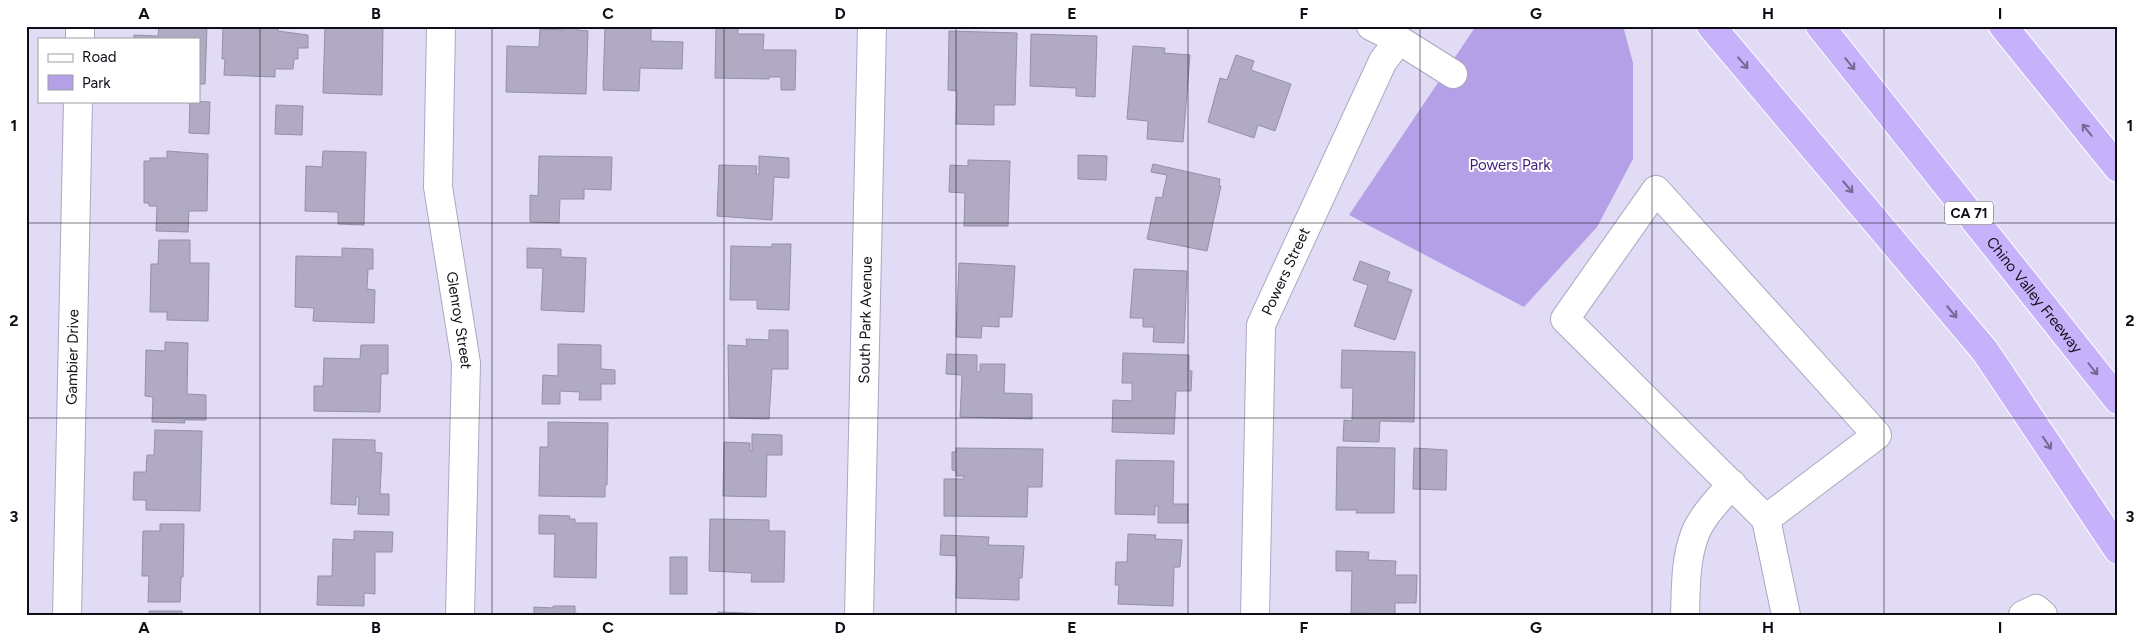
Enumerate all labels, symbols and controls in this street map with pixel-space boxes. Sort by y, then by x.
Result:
text: A [138,4,150,23]
text: B [371,4,381,23]
text: C [602,4,614,23]
text: D [834,4,846,23]
text: E [1067,4,1077,23]
text: F [1300,4,1309,23]
text: G [1530,4,1542,23]
text: H [1762,4,1774,23]
text: I [1998,4,2002,23]
legend [38,38,200,102]
text: Road [82,48,117,66]
one-way arrow [1737,57,1749,70]
one-way arrow [1845,58,1856,71]
text: Park [82,74,111,92]
text: 1 [11,116,17,135]
text: 1 [2127,116,2133,135]
one-way arrow [2082,124,2093,137]
park label: Powers Park [1469,156,1551,174]
one-way arrow [1842,180,1853,193]
road number: CA 71 [1945,202,1993,224]
street label: Powers Street [1258,224,1314,318]
street label: Chino Valley Freeway [1983,233,2086,357]
street label: South Park Avenue [855,256,876,384]
street label: Glenroy Street [443,270,475,370]
one-way arrow [1947,305,1958,318]
street label: Gambier Drive [62,309,83,405]
text: 2 [9,311,19,330]
text: 2 [2125,311,2135,330]
one-way arrow [2088,363,2099,376]
one-way arrow [2042,436,2052,450]
text: 3 [10,507,19,526]
text: 3 [2126,507,2135,526]
text: A [138,618,150,637]
text: B [371,618,381,637]
text: C [602,618,614,637]
text: D [834,618,846,637]
text: E [1067,618,1077,637]
text: F [1300,618,1309,637]
text: G [1530,618,1542,637]
text: H [1762,618,1774,637]
text: I [1998,618,2002,637]

